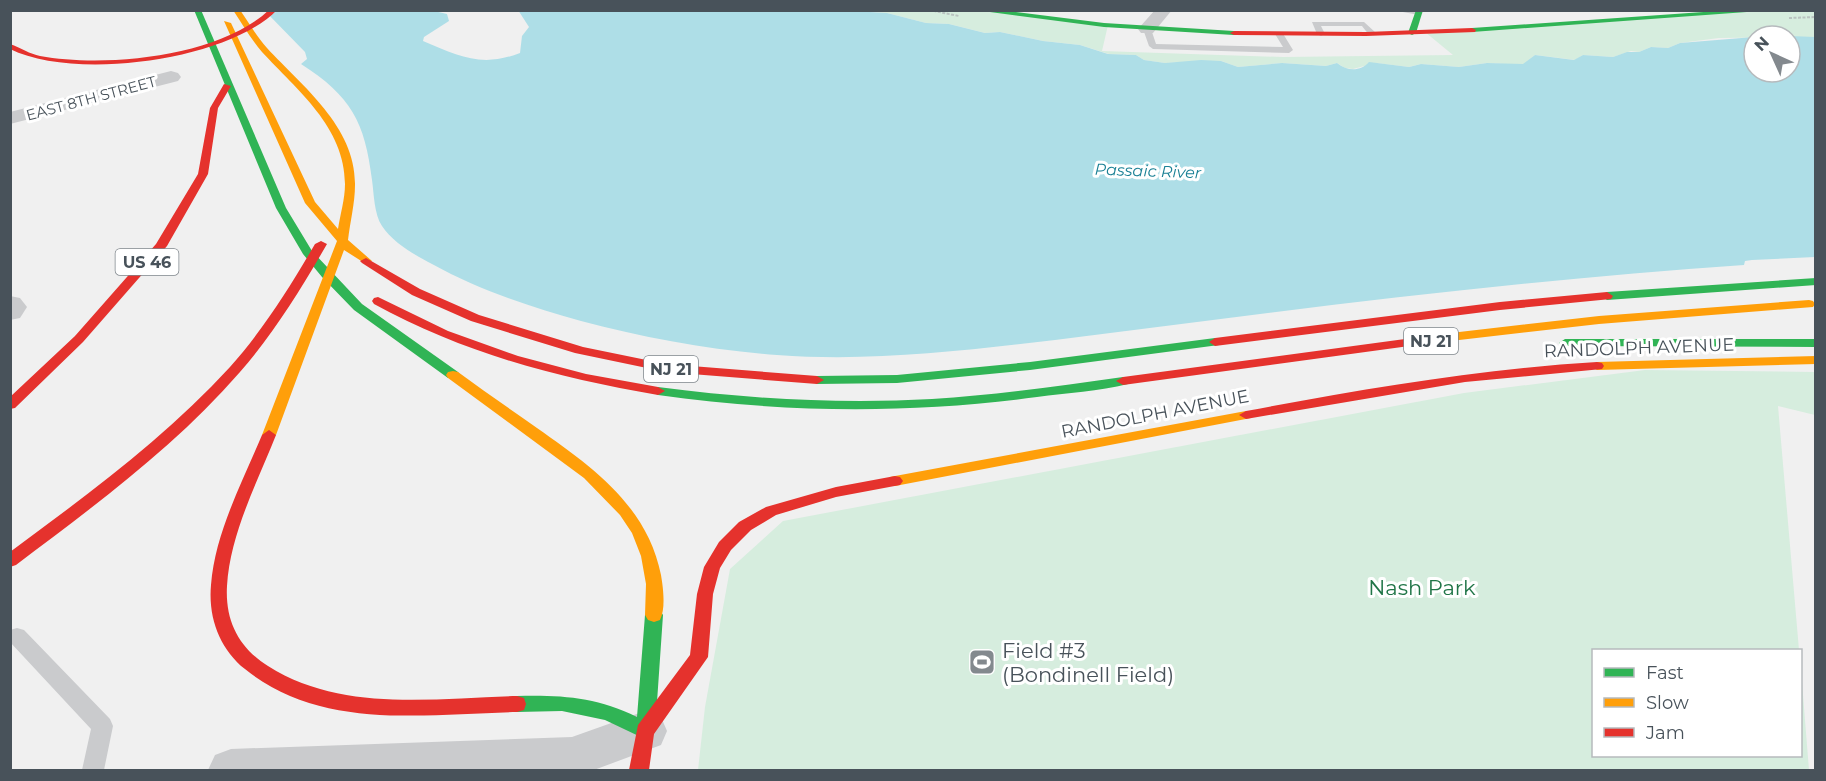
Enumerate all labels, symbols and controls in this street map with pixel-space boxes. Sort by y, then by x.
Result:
north arrow [1742,24,1802,84]
text: N [1750,32,1773,55]
street label: EAST 8TH STREET [24,71,158,124]
water label: Passaic River [1094,160,1202,182]
road number: US 46 [116,249,178,275]
road number: NJ 21 [1404,328,1458,354]
street label: RANDOLPH AVENUE [1543,334,1735,362]
road number: NJ 21 [644,356,698,382]
street label: RANDOLPH AVENUE [1059,385,1251,443]
park label: Nash Park [1368,575,1476,600]
place label: Field #3 (Bondinell Field) [1002,638,1174,687]
sports icon: Field #3 (Bondinell Field) [967,647,997,677]
legend [1592,649,1802,757]
text: Fast [1646,662,1684,684]
text: Slow [1646,692,1689,714]
text: Jam [1645,722,1685,744]

